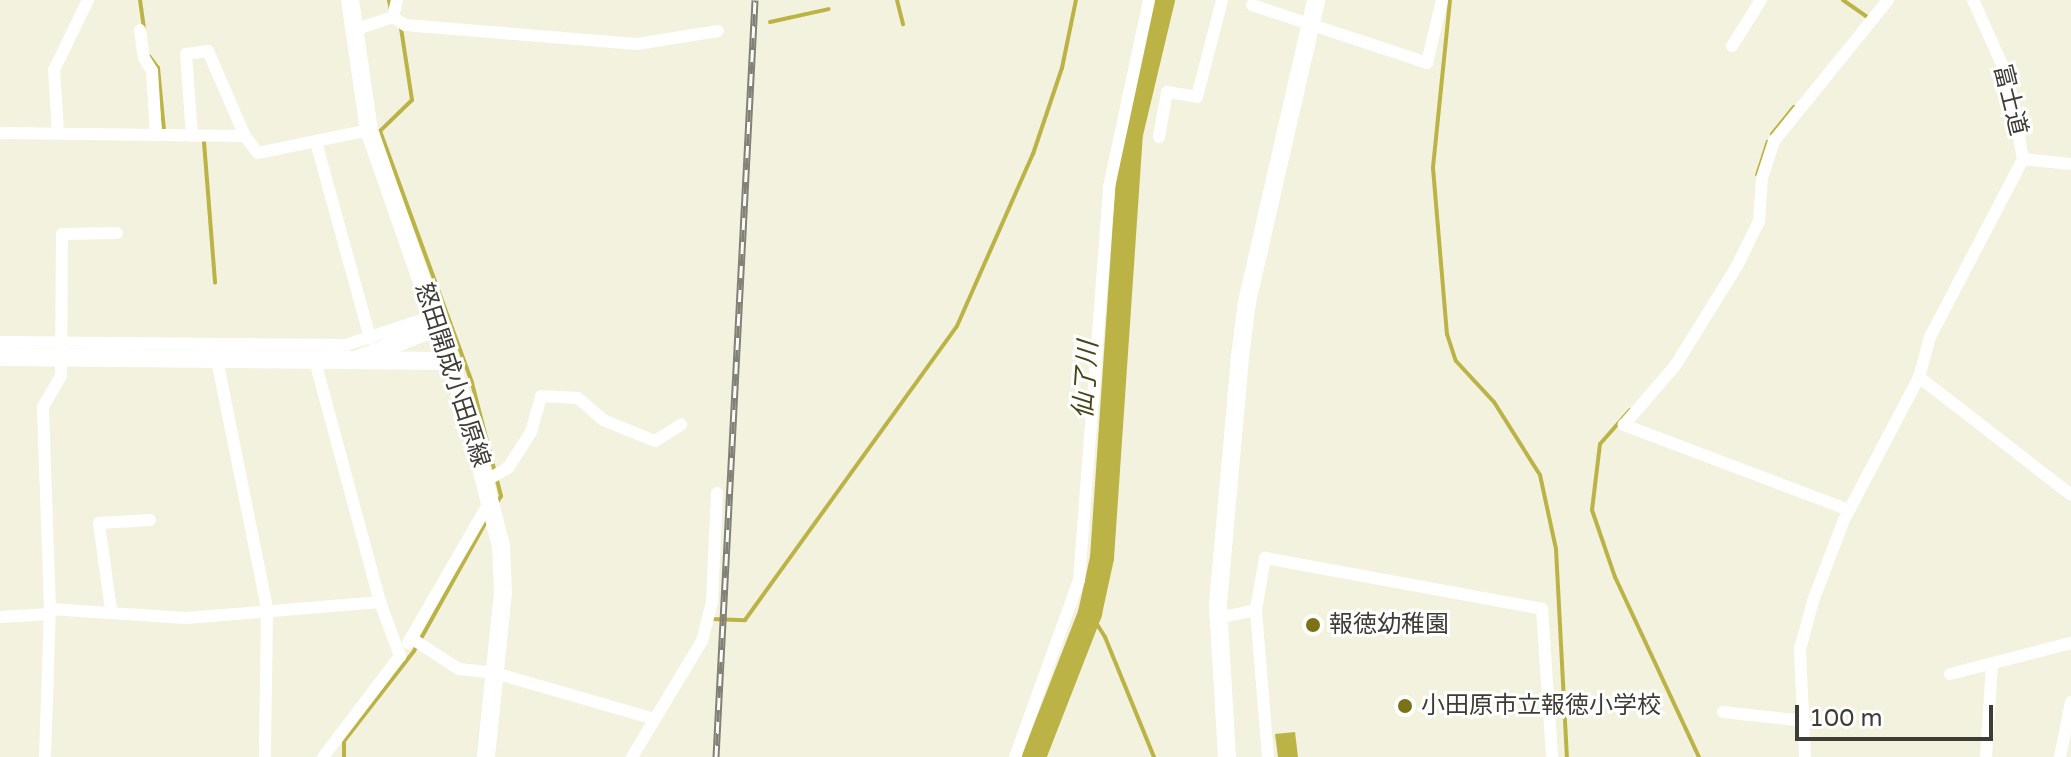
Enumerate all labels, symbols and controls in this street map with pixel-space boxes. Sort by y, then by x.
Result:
street label: 富士道 [1987,62,2033,138]
street label: 怒田開成小田原線 [409,279,495,471]
water label: 仙了川 [1068,340,1104,420]
place label: 報徳幼稚園 [1329,611,1449,639]
marker: 報徳幼稚園 [1304,616,1322,634]
scale bar [1799,689,1997,739]
place label: 小田原市立報徳小学校 [1421,692,1661,720]
marker: 小田原市立報徳小学校 [1396,697,1414,715]
text: 100 m [1809,704,1883,733]

